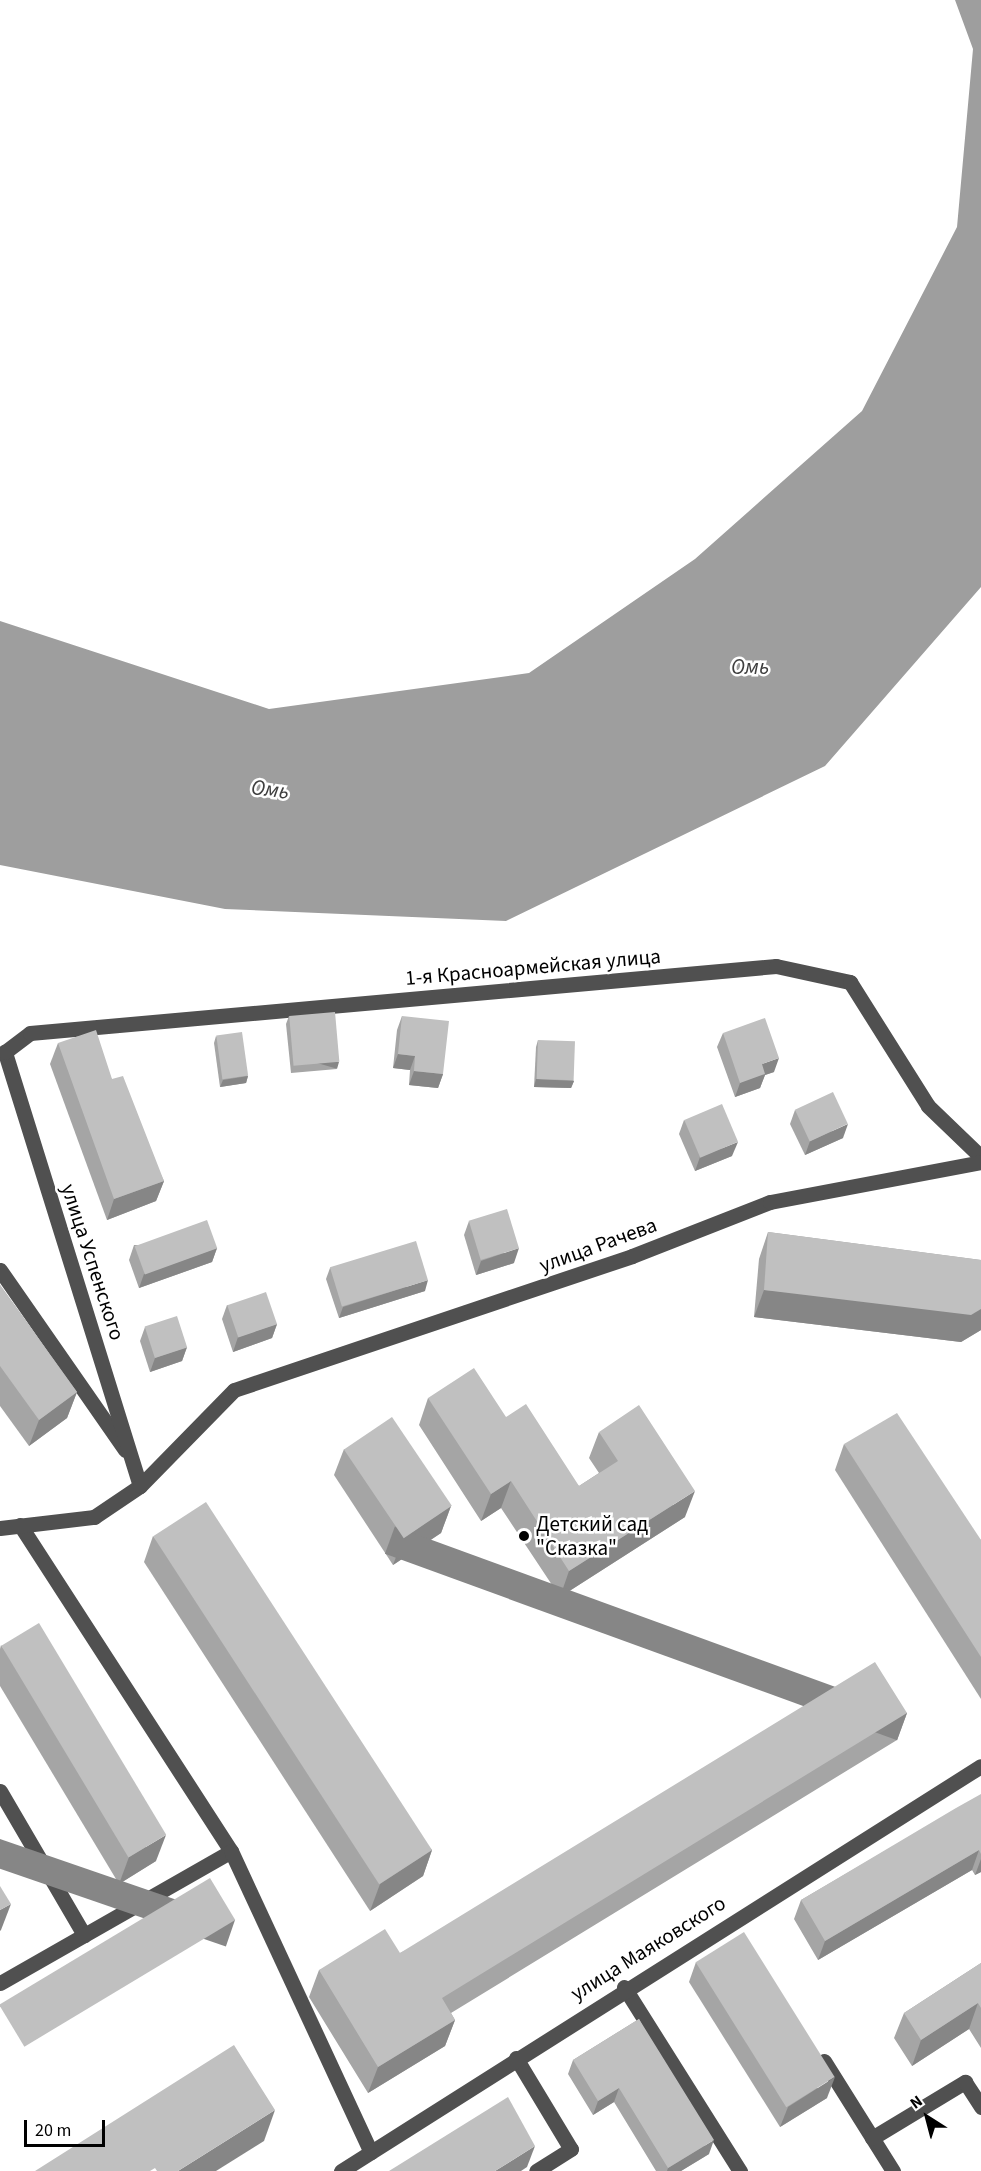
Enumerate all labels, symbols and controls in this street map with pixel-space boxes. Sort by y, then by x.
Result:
water label: Омь [731,655,769,681]
water label: Омь [249,774,291,806]
street label: 1-я Красноармейская улица [404,943,662,991]
street label: улица Успенского [56,1181,130,1343]
street label: улица Рачева [536,1212,660,1278]
place label: Детский сад "Сказка" [536,1511,648,1561]
marker: Детский сад "Сказка" [517,1529,531,1543]
street label: улица Маяковского [566,1890,730,2006]
north arrow [897,2087,957,2147]
text: N [906,2090,927,2114]
scale bar [27,2108,108,2146]
text: 20 m [35,2118,71,2143]

